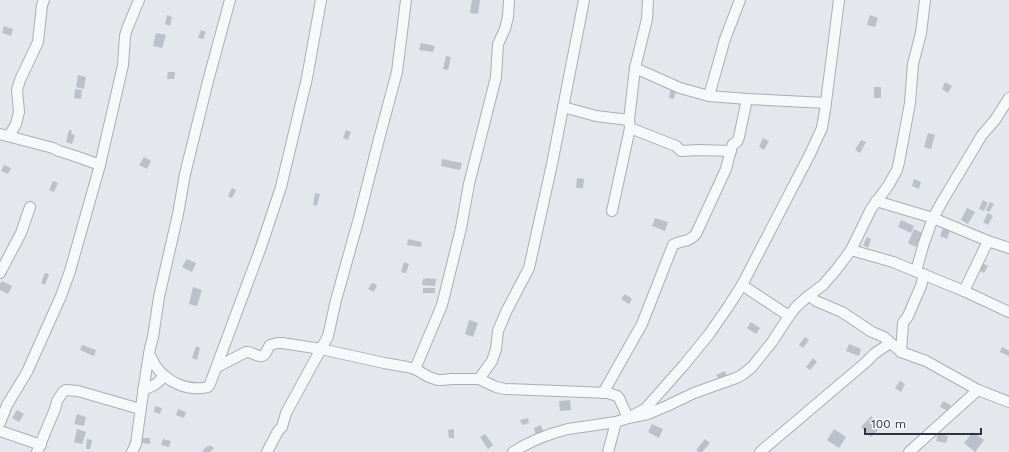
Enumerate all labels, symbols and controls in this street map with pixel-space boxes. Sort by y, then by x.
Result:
scale bar [865,410,981,436]
text: 100 m [871,417,906,431]

